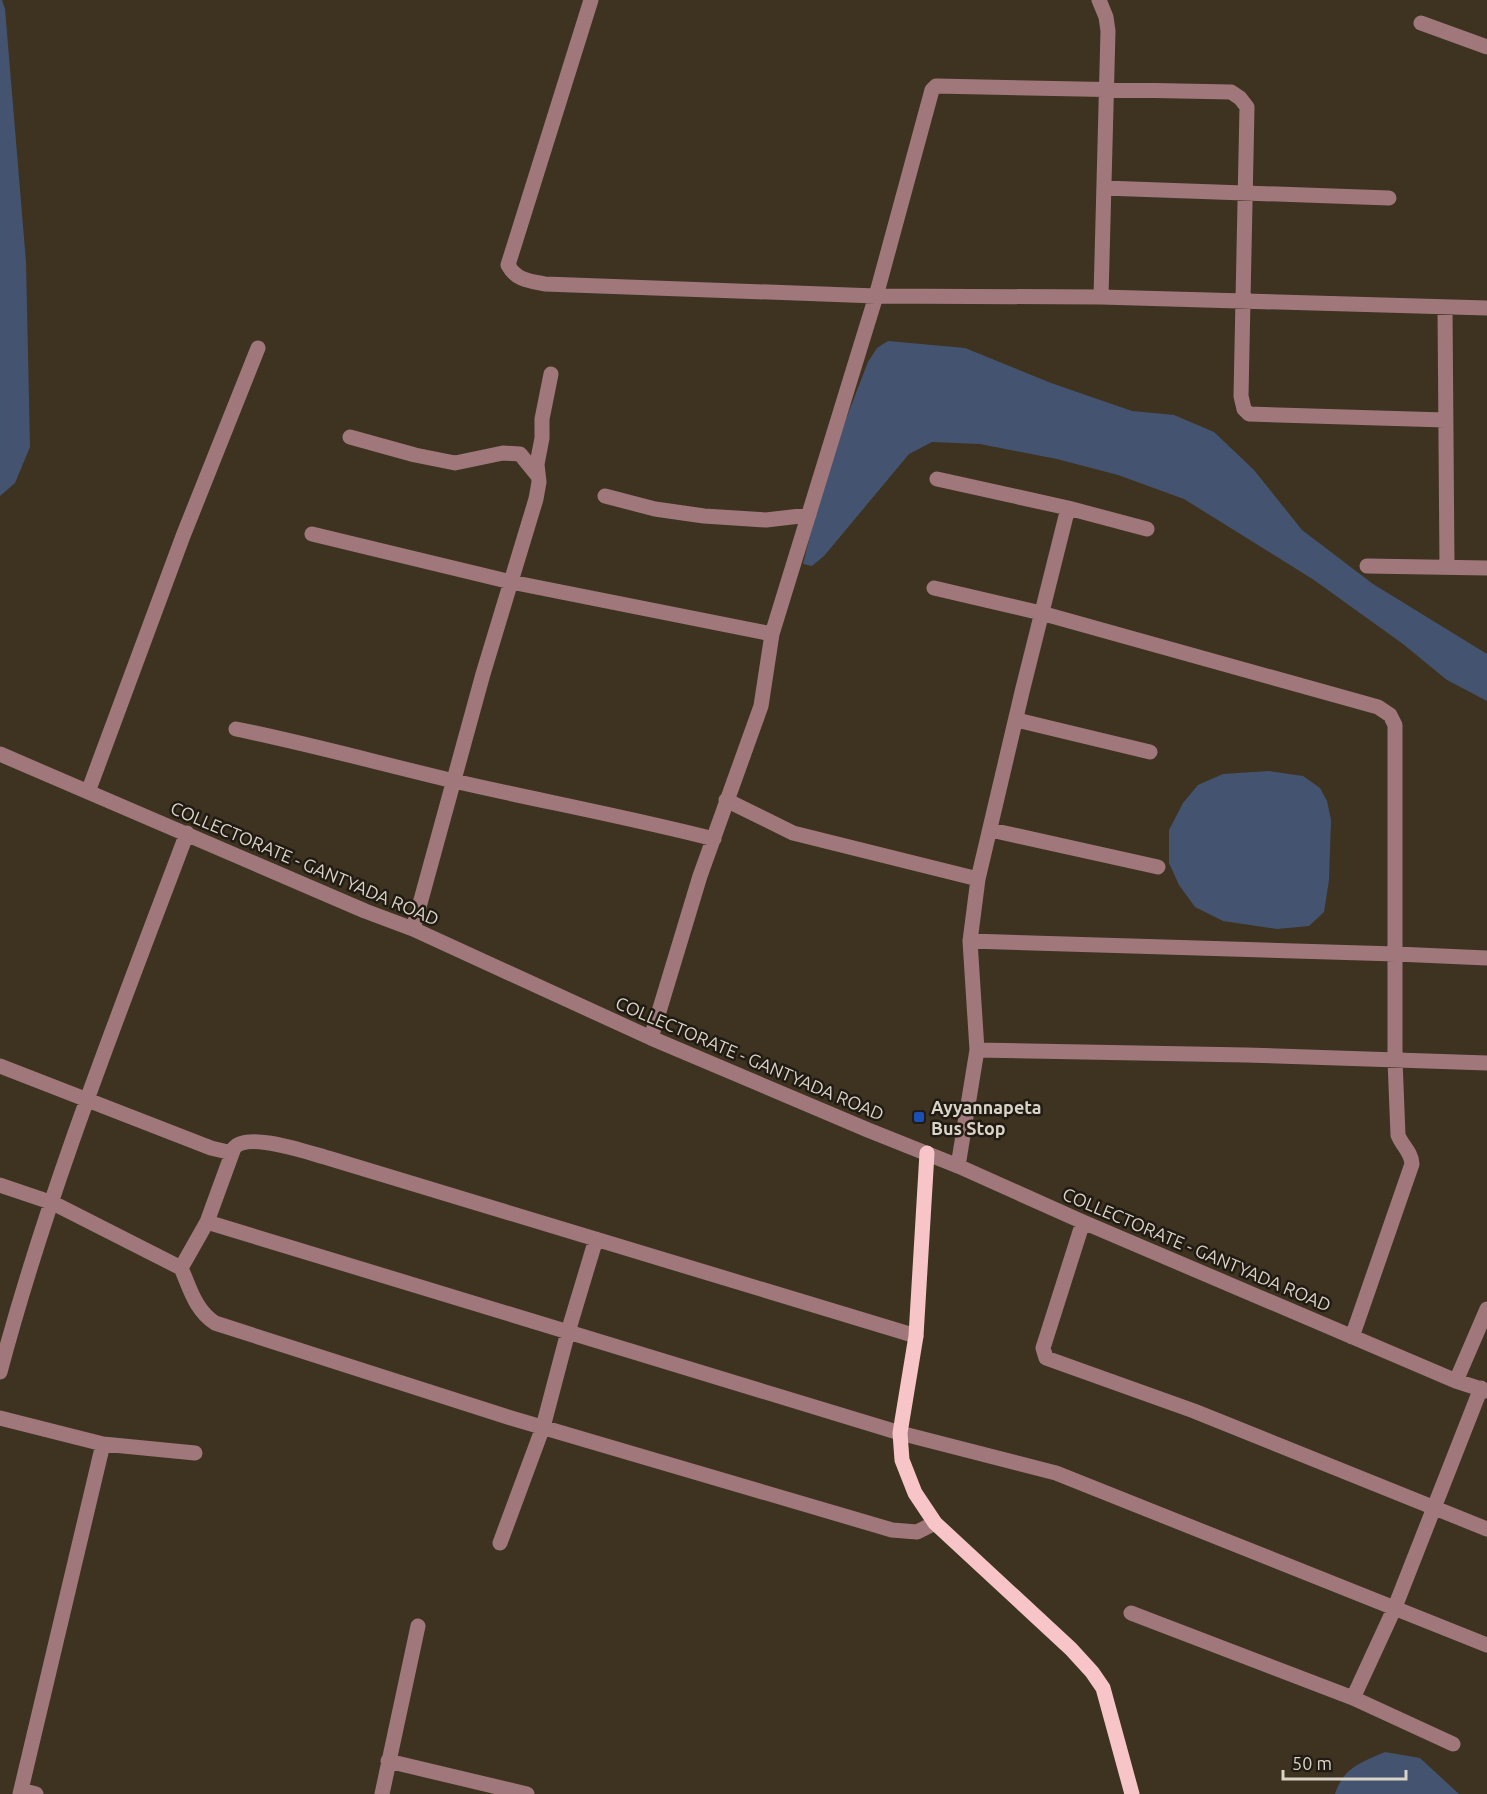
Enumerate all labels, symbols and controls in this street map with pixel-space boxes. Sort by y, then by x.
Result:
street label: COLLECTORATE - GANTYADA ROAD [168,797,442,929]
street label: COLLECTORATE - GANTYADA ROAD [613,992,887,1124]
place label: Ayyannapeta Bus Stop [931,1097,1042,1138]
marker: Ayyannapeta Bus Stop [912,1110,926,1124]
street label: COLLECTORATE - GANTYADA ROAD [1060,1183,1334,1315]
scale bar [1283,1743,1406,1781]
text: 50 m [1292,1753,1332,1773]

